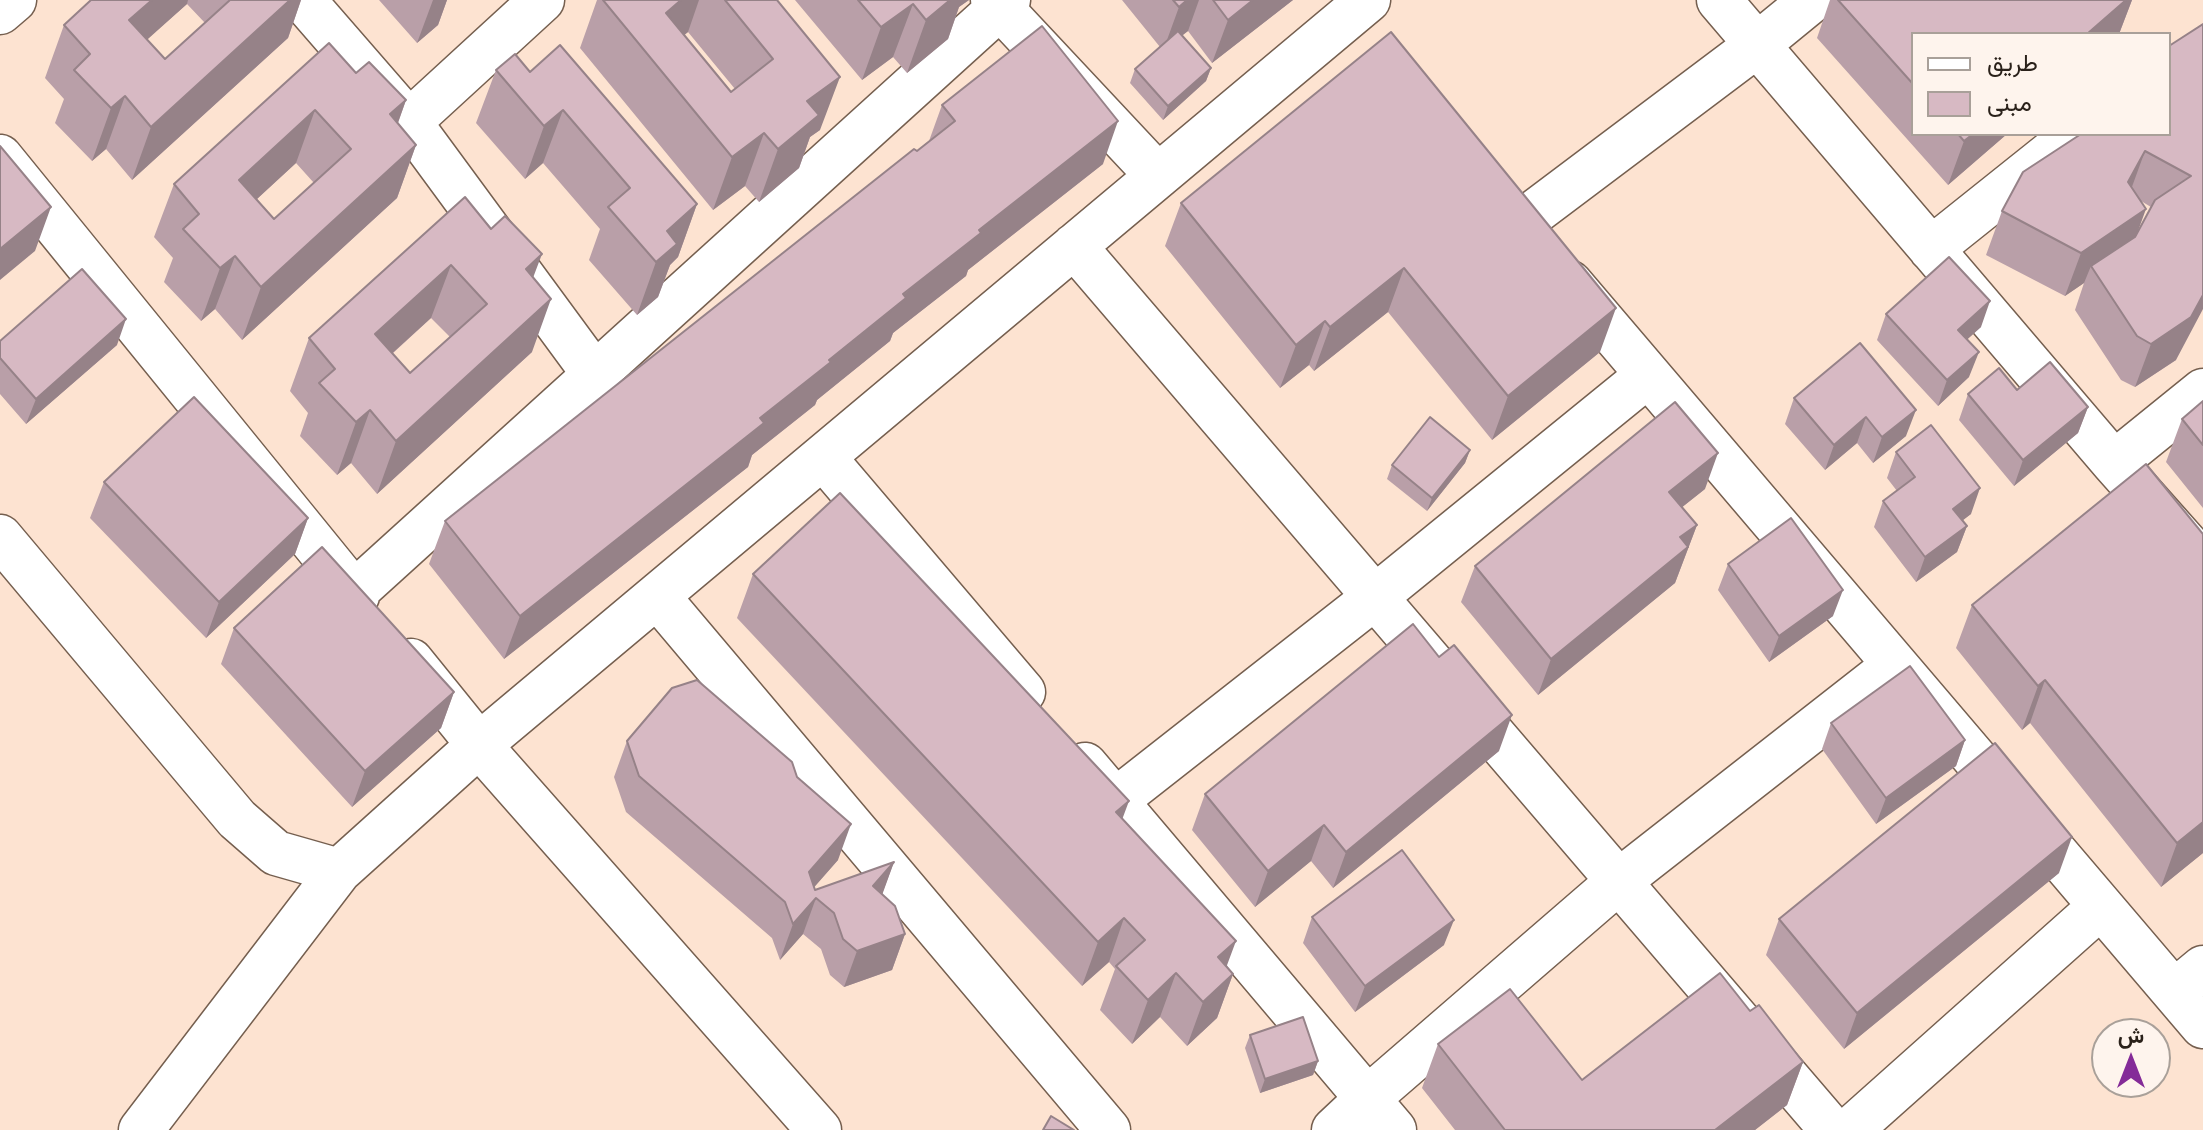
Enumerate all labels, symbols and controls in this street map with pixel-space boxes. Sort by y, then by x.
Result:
legend [1911,32,2171,136]
text: طريق [1987,46,2038,79]
text: مبنى [1987,86,2032,119]
north arrow [2091,1018,2171,1098]
text: ش [2118,1020,2144,1051]

